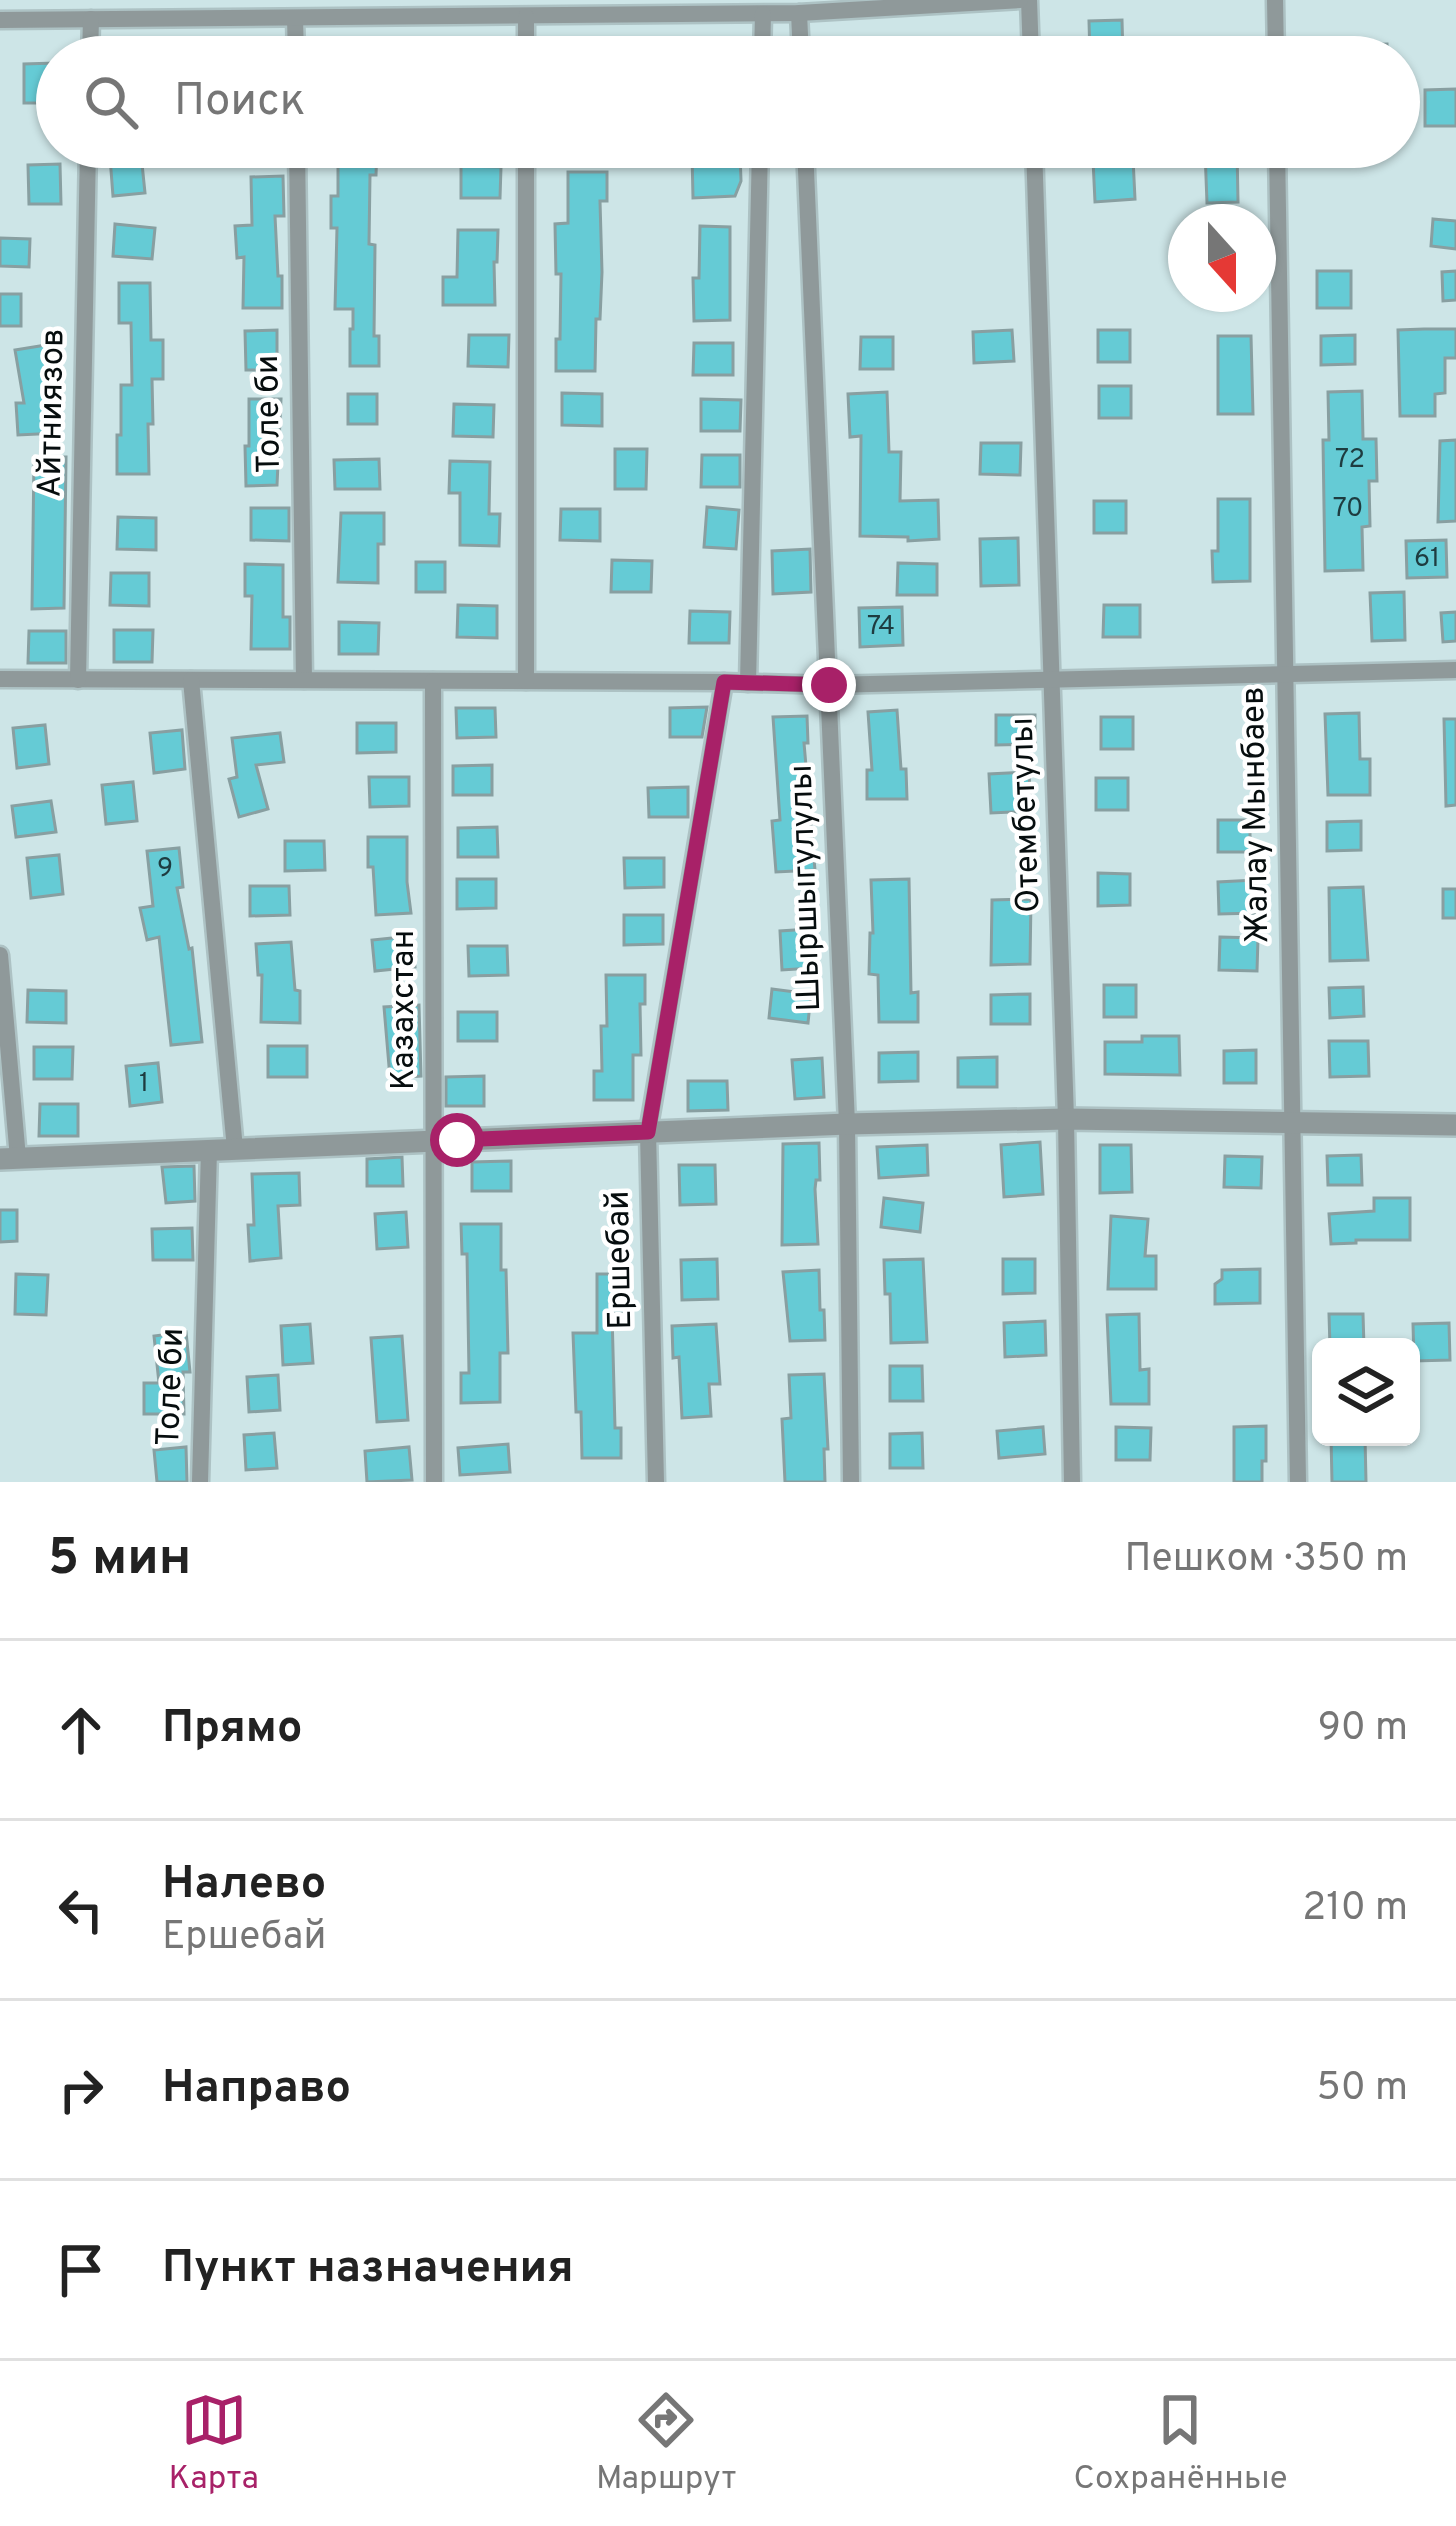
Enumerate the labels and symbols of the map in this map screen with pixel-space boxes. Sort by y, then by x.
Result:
north arrow [1168,204,1276,312]
street label: Айтниязов [31,328,75,498]
street label: Толе би [248,354,292,474]
house number: 72 [1335,443,1365,477]
house number: 70 [1333,492,1363,526]
house number: 61 [1414,542,1440,576]
house number: 74 [867,610,895,644]
route end [802,658,856,712]
street label: Жалау Мынбаев [1234,686,1280,944]
street label: Отембетулы [1003,716,1051,914]
street label: Шыршыгулулы [782,764,832,1012]
house number: 9 [157,852,173,886]
street label: Казахстан [384,930,426,1090]
house number: 1 [139,1067,149,1101]
route start [430,1113,484,1167]
street label: Ершебай [599,1190,643,1330]
street label: Толе би [149,1327,195,1447]

